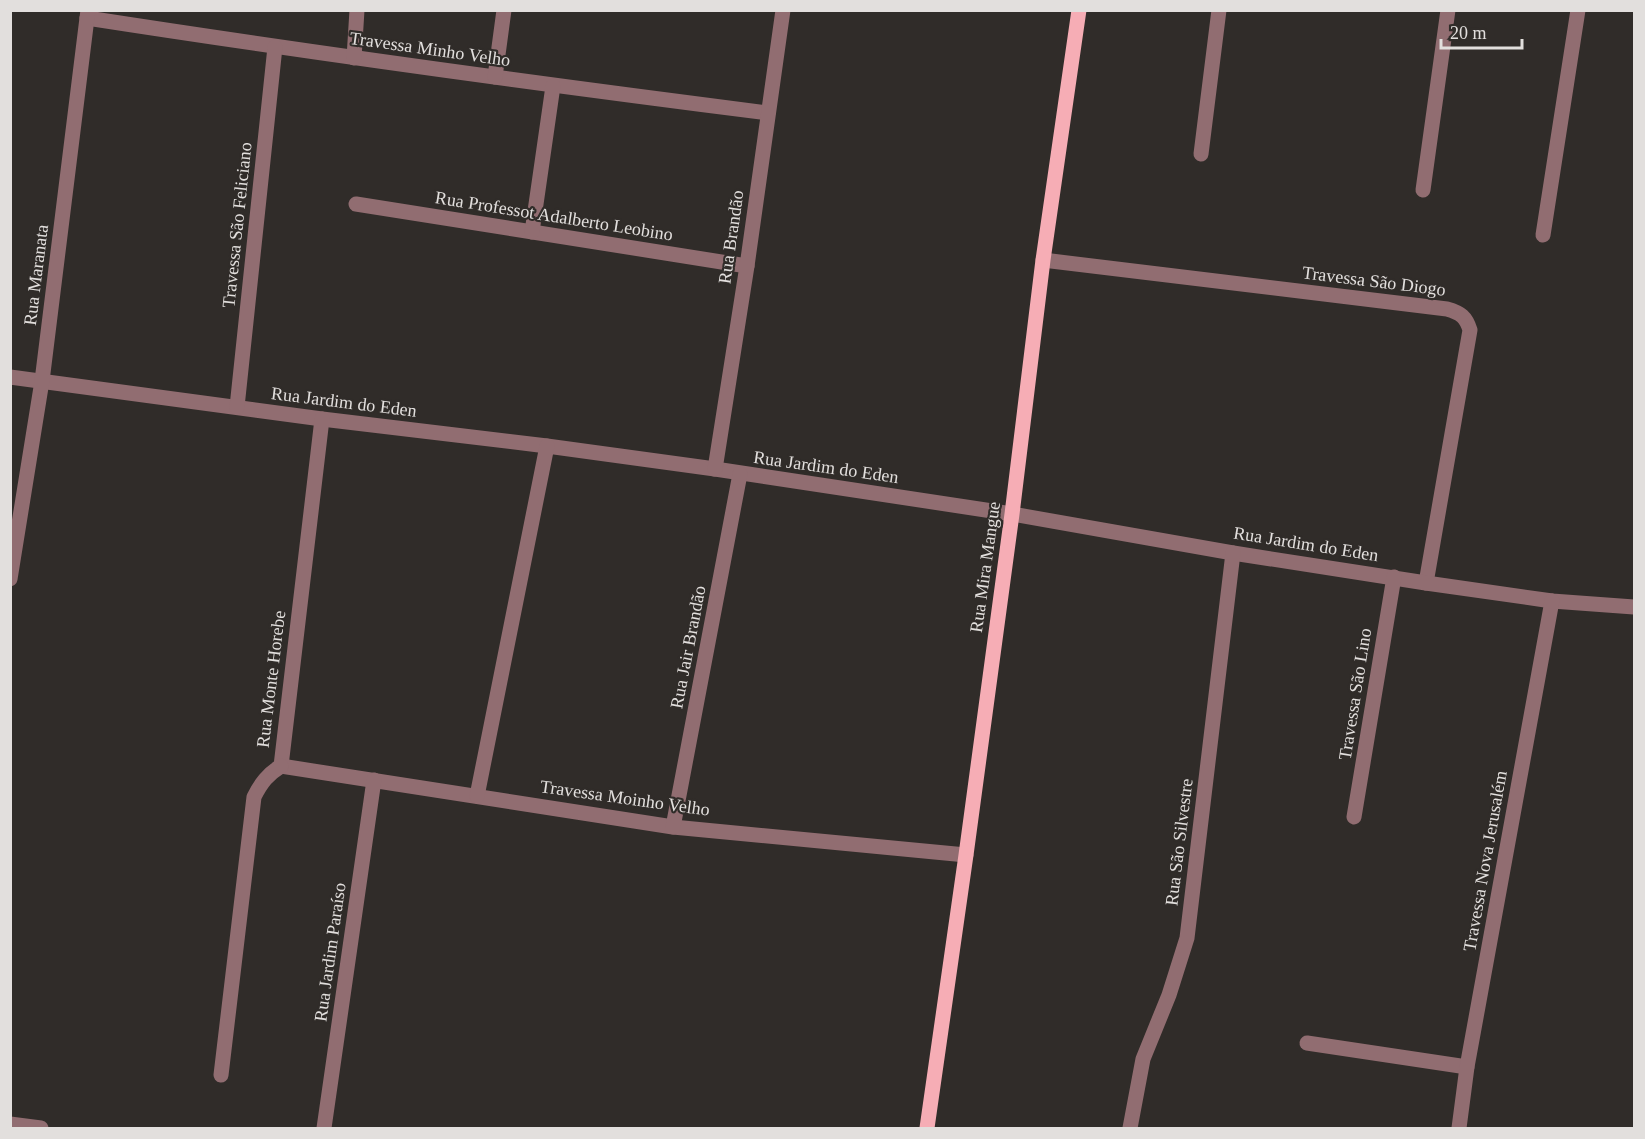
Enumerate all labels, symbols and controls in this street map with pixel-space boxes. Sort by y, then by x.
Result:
scale bar [1441,12,1522,50]
text: 20 m [1450,23,1487,43]
street label: Travessa Minho Velho [348,28,512,70]
street label: Travessa São Feliciano [218,141,256,309]
street label: Rua Professot Adalberto Leobino [434,187,674,245]
street label: Rua Brandão [715,189,747,285]
street label: Rua Maranata [20,223,52,327]
street label: Travessa São Diogo [1301,262,1447,300]
street label: Rua Jardim do Eden [270,383,418,421]
street label: Rua Jardim do Eden [752,447,900,487]
street label: Rua Mira Mangue [966,500,1004,634]
street label: Rua Jardim do Eden [1232,523,1380,565]
street label: Rua Jair Brandão [666,584,710,710]
street label: Rua Monte Horebe [253,609,289,749]
street label: Travessa São Lino [1335,627,1375,761]
street label: Travessa Nova Jerusalém [1459,769,1511,953]
street label: Travessa Moinho Velho [539,776,711,820]
street label: Rua São Silvestre [1161,777,1197,907]
street label: Rua Jardim Paraíso [310,881,350,1023]

